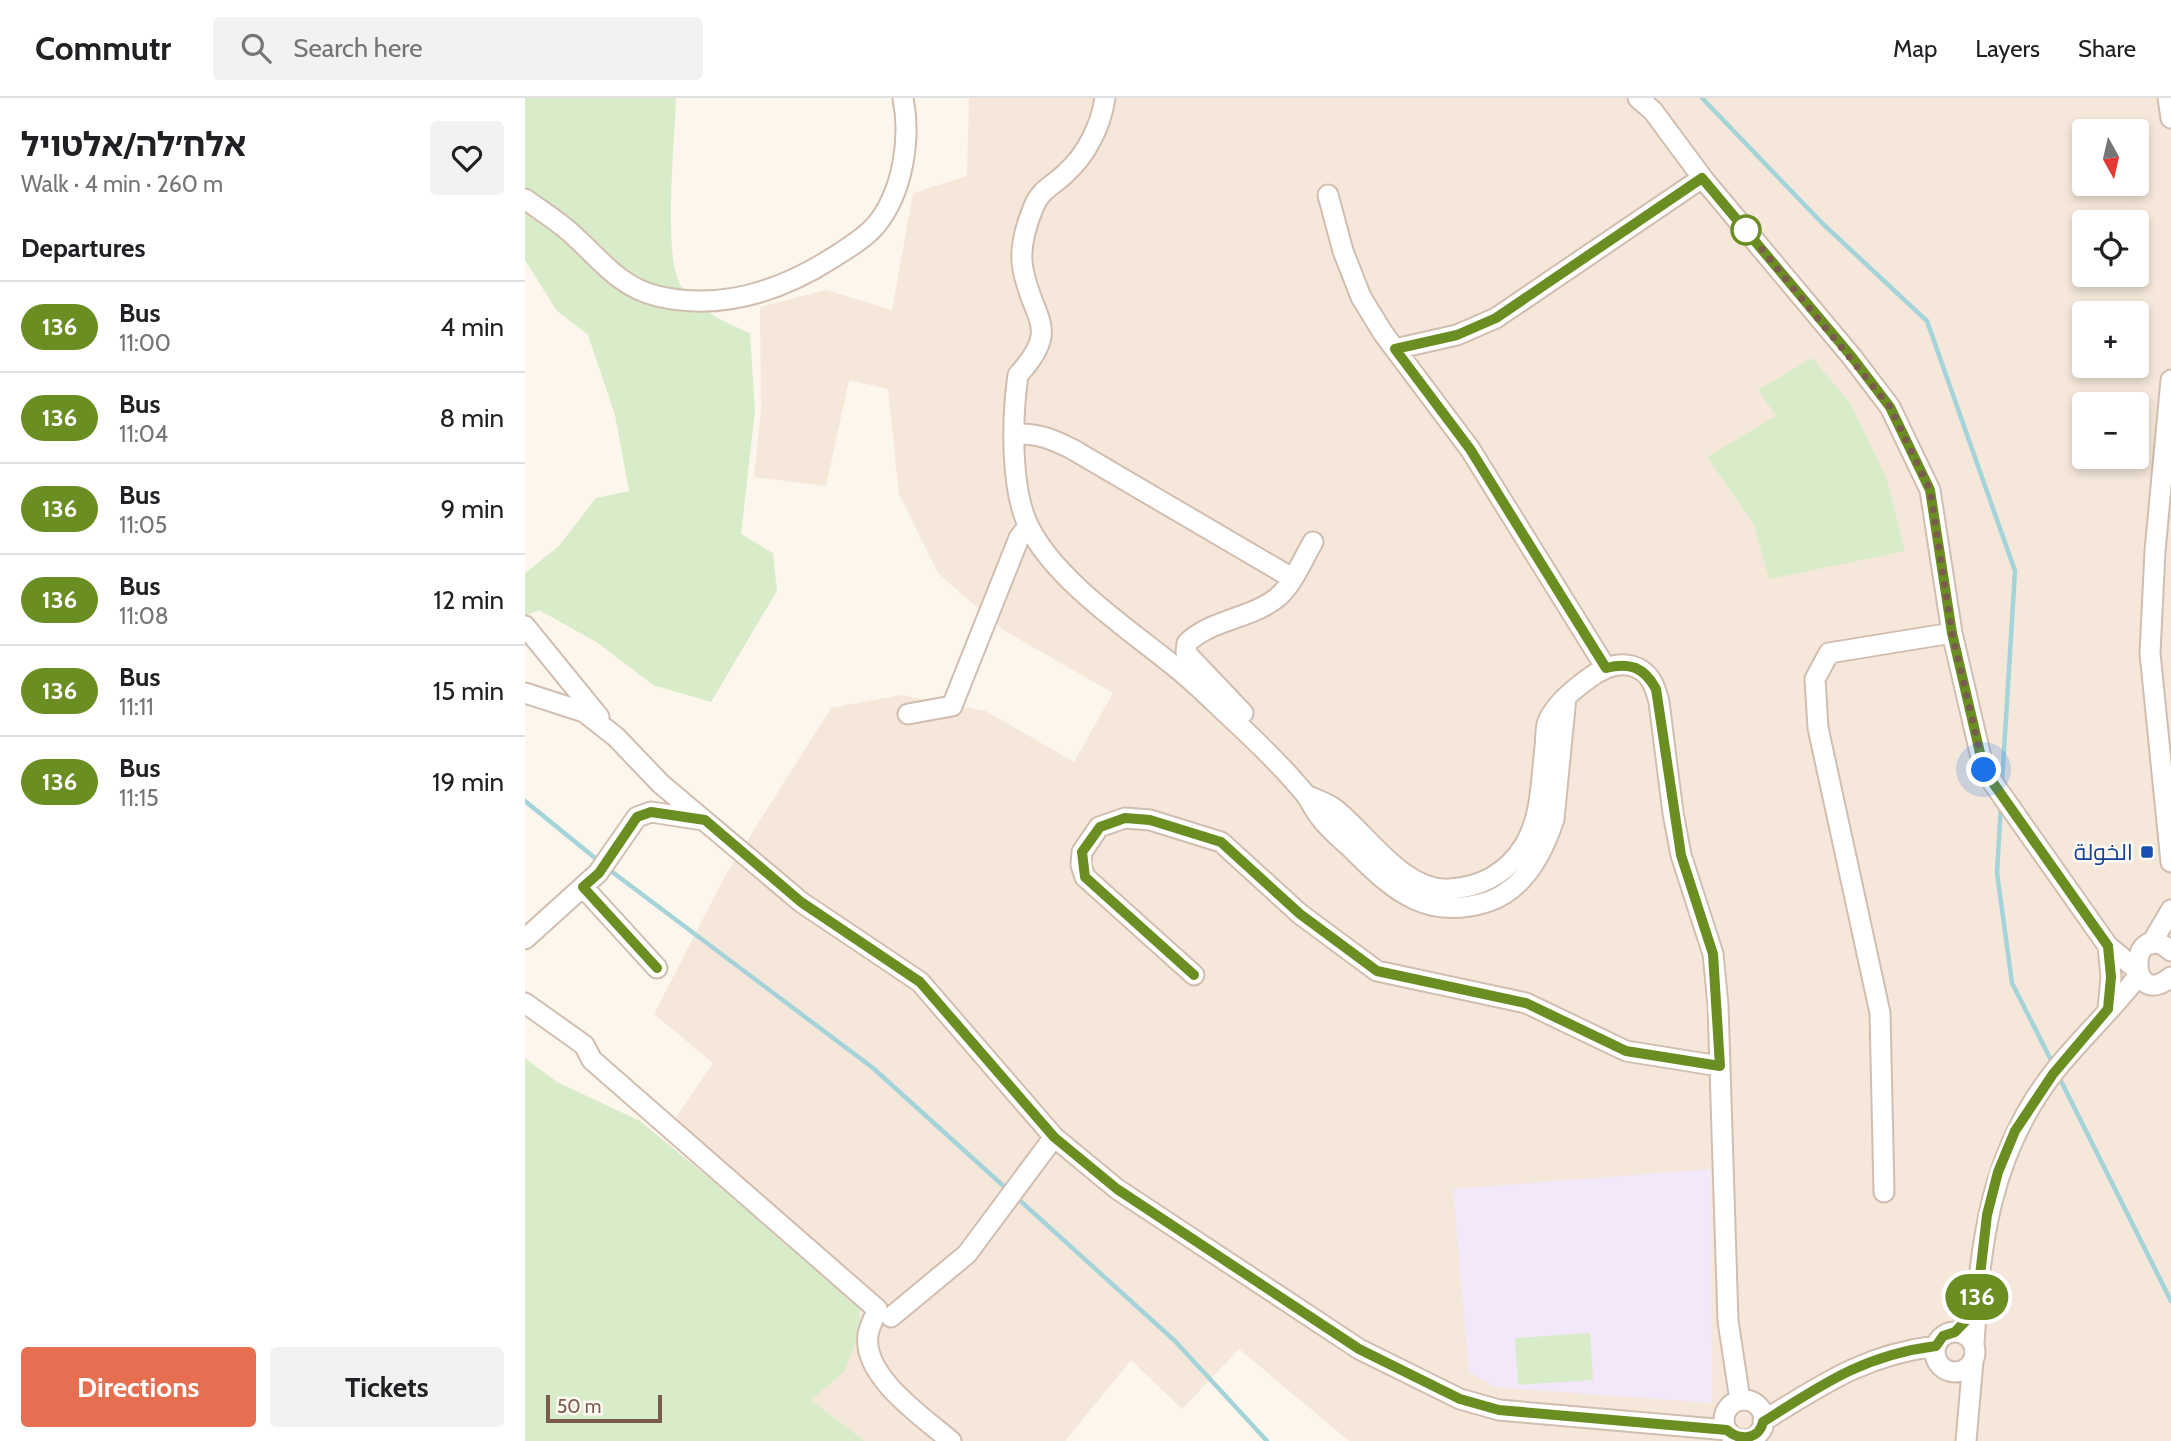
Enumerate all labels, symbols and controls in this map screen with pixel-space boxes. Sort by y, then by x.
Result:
search box [213,17,703,80]
text: Commutr [35,28,171,68]
icon: search [237,29,275,67]
text: Search here [293,32,422,64]
text: Map [1893,34,1937,63]
text: Layers [1975,34,2040,63]
text: Share [2078,34,2136,63]
north arrow [2072,119,2149,196]
map controls [2072,119,2149,469]
button: heart [430,121,504,195]
text: אלח׳לה/אלטויל [21,124,246,164]
text: Walk · 4 min · 260 m [21,170,223,198]
button: locate [2072,210,2149,287]
unlabelled marker [1731,215,1761,245]
text: Departures [21,232,145,264]
text: Bus [119,297,160,329]
button: + [2072,301,2149,378]
text: 4 min [440,311,504,343]
text: 136 [42,312,77,341]
text: 11:00 [119,329,171,357]
text: Bus [119,388,160,420]
button: − [2072,392,2149,469]
text: 8 min [440,402,504,434]
text: 136 [42,403,77,432]
text: 11:04 [119,420,168,448]
text: Bus [119,479,160,511]
text: 9 min [441,493,504,525]
text: 136 [42,494,77,523]
text: 11:05 [119,511,167,539]
text: Bus [119,570,160,602]
text: 12 min [433,584,504,616]
text: 136 [42,585,77,614]
text: 11:08 [119,602,169,630]
text: Bus [119,661,160,693]
text: 15 min [433,675,504,707]
text: 136 [42,676,77,705]
text: 11:11 [119,693,154,721]
text: Bus [119,752,160,784]
your location [1966,752,2001,787]
text: 19 min [432,766,504,798]
text: 136 [42,767,77,796]
text: 11:15 [119,784,159,812]
place label: الخولة [2074,838,2133,866]
marker: الخولة [2139,844,2155,860]
line badge: 136 [1937,1274,2017,1320]
text: 136 [1959,1282,1995,1311]
button: Directions [21,1347,256,1427]
button: Tickets [270,1347,504,1427]
scale bar [546,1392,661,1424]
text: 50 m [557,1395,601,1418]

